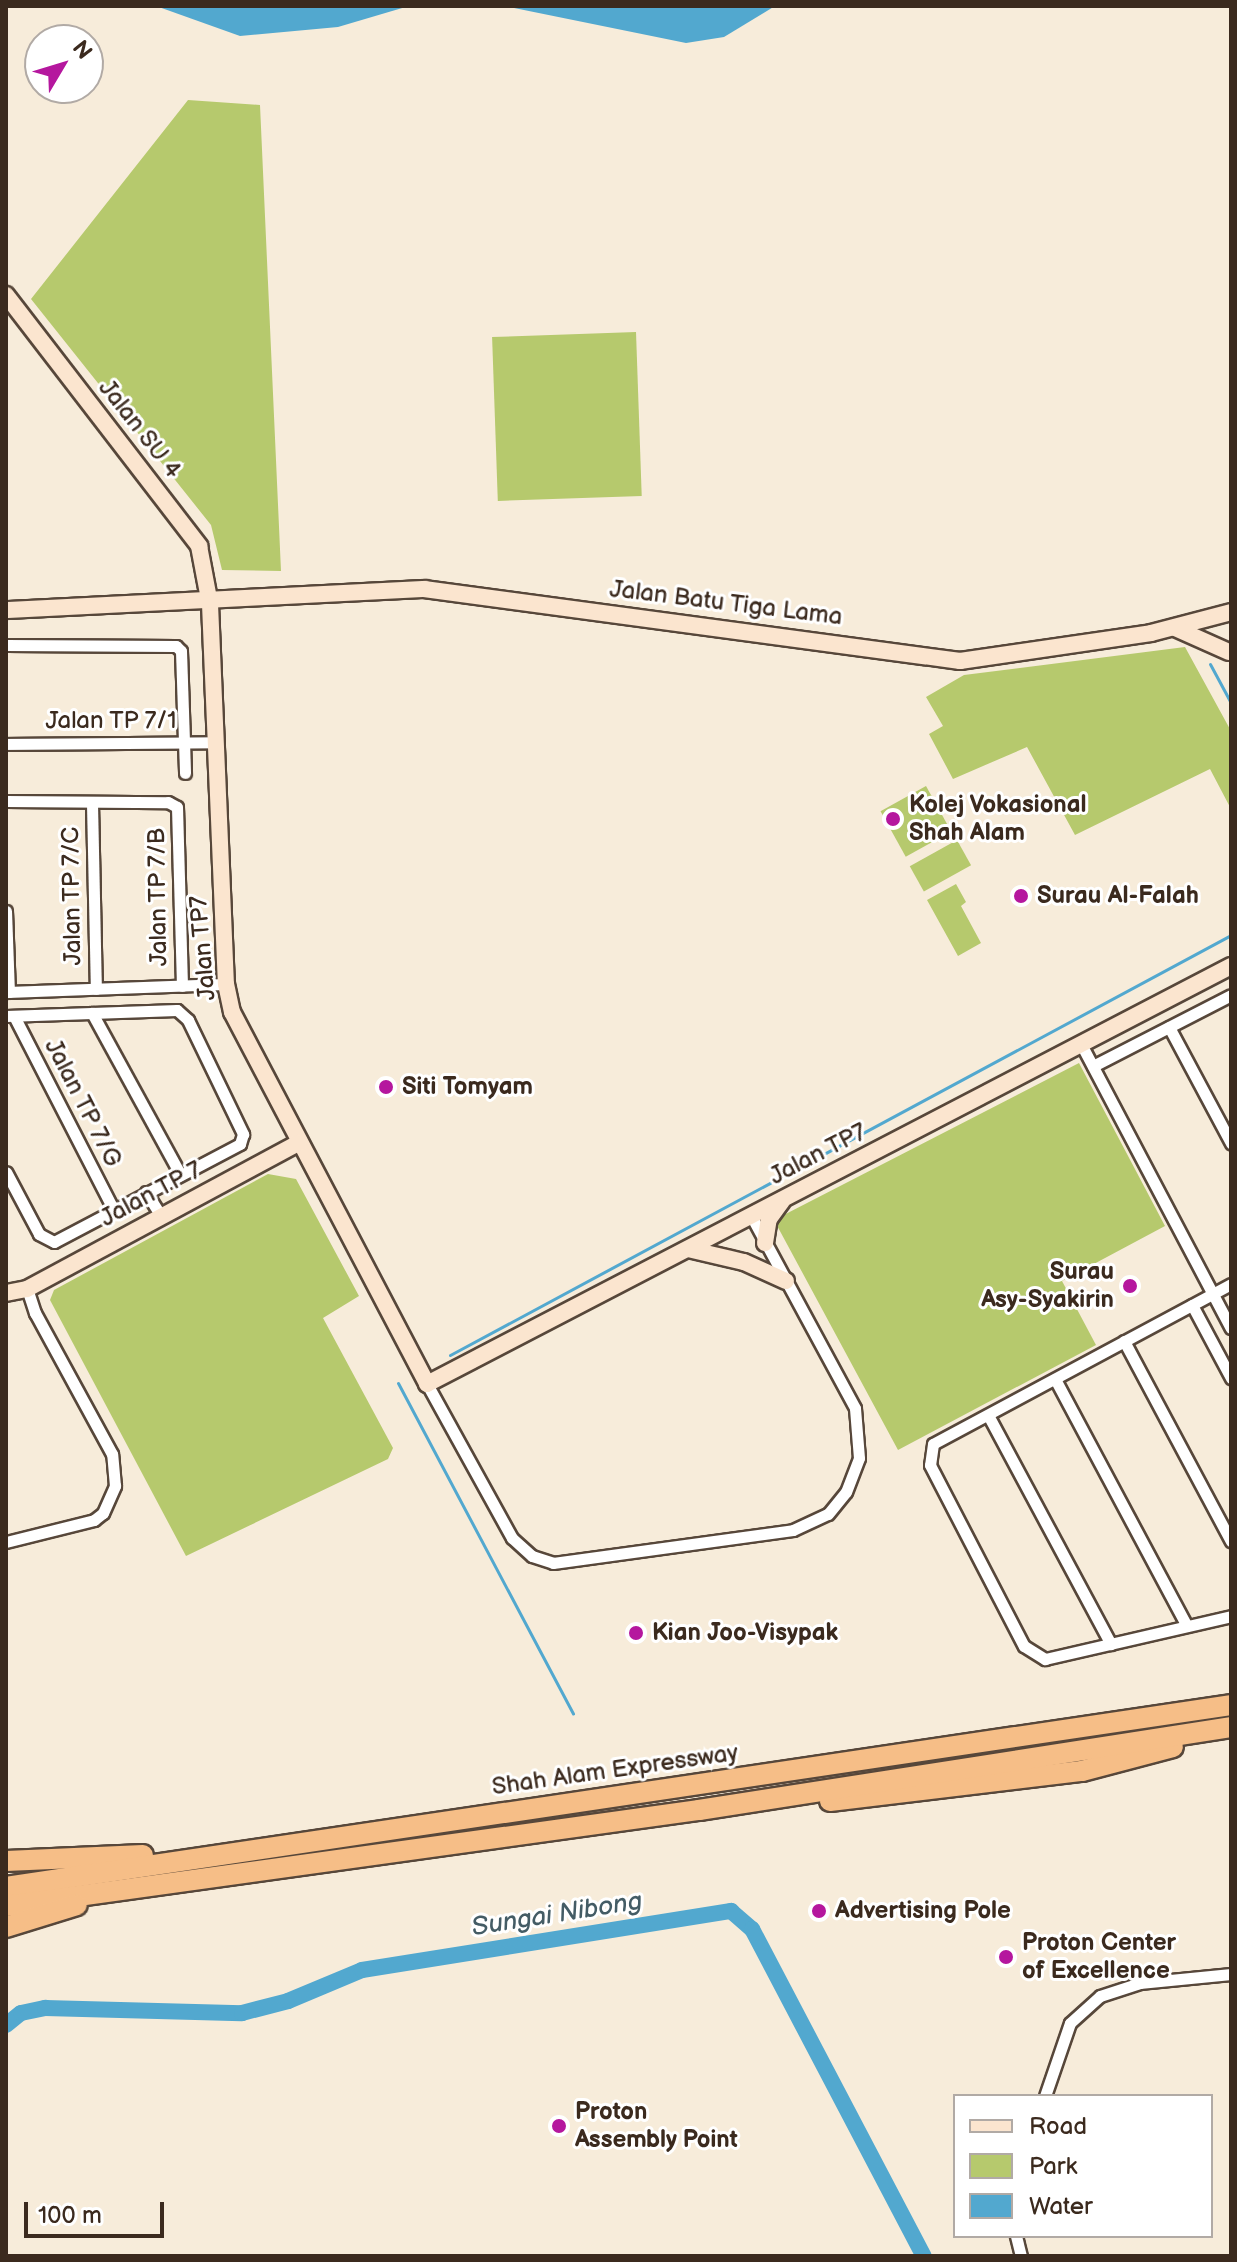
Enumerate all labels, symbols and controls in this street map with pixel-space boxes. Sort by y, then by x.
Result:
north arrow [24,24,104,104]
text: N [66,35,97,65]
street label: Jalan SU 4 [92,374,188,484]
street label: Jalan Batu Tiga Lama [608,574,844,632]
street label: Jalan TP 7/1 [45,707,177,735]
place label: Kolej Vokasional Shah Alam [909,791,1088,847]
marker: Kolej Vokasional Shah Alam [884,810,902,828]
street label: Jalan TP 7/C [56,826,88,966]
street label: Jalan TP 7/B [142,827,174,967]
place label: Surau Al-Falah [1037,882,1199,910]
marker: Surau Al-Falah [1012,887,1030,905]
street label: Jalan TP7 [184,894,222,1002]
street label: Jalan TP 7/G [38,1034,128,1172]
place label: Siti Tomyam [402,1073,533,1101]
marker: Siti Tomyam [377,1078,395,1096]
street label: Jalan TP7 [764,1117,872,1191]
street label: Jalan TP 7 [95,1155,207,1233]
place label: Surau Asy-Syakirin [981,1258,1114,1314]
marker: Surau Asy-Syakirin [1121,1277,1139,1295]
place label: Kian Joo-Visypak [652,1619,838,1647]
marker: Kian Joo-Visypak [627,1624,645,1642]
street label: Shah Alam Expressway [490,1738,740,1802]
water label: Sungai Nibong [469,1886,645,1944]
place label: Advertising Pole [835,1897,1011,1925]
marker: Advertising Pole [810,1902,828,1920]
place label: Proton Center of Excellence [1022,1929,1176,1985]
marker: Proton Center of Excellence [997,1948,1015,1966]
legend [953,2094,1213,2238]
place label: Proton Assembly Point [575,2098,738,2154]
text: Road [1029,2112,1087,2141]
marker: Proton Assembly Point [550,2117,568,2135]
text: Park [1029,2152,1077,2181]
scale bar [28,2186,168,2236]
text: Water [1029,2192,1093,2221]
text: 100 m [38,2201,102,2230]

